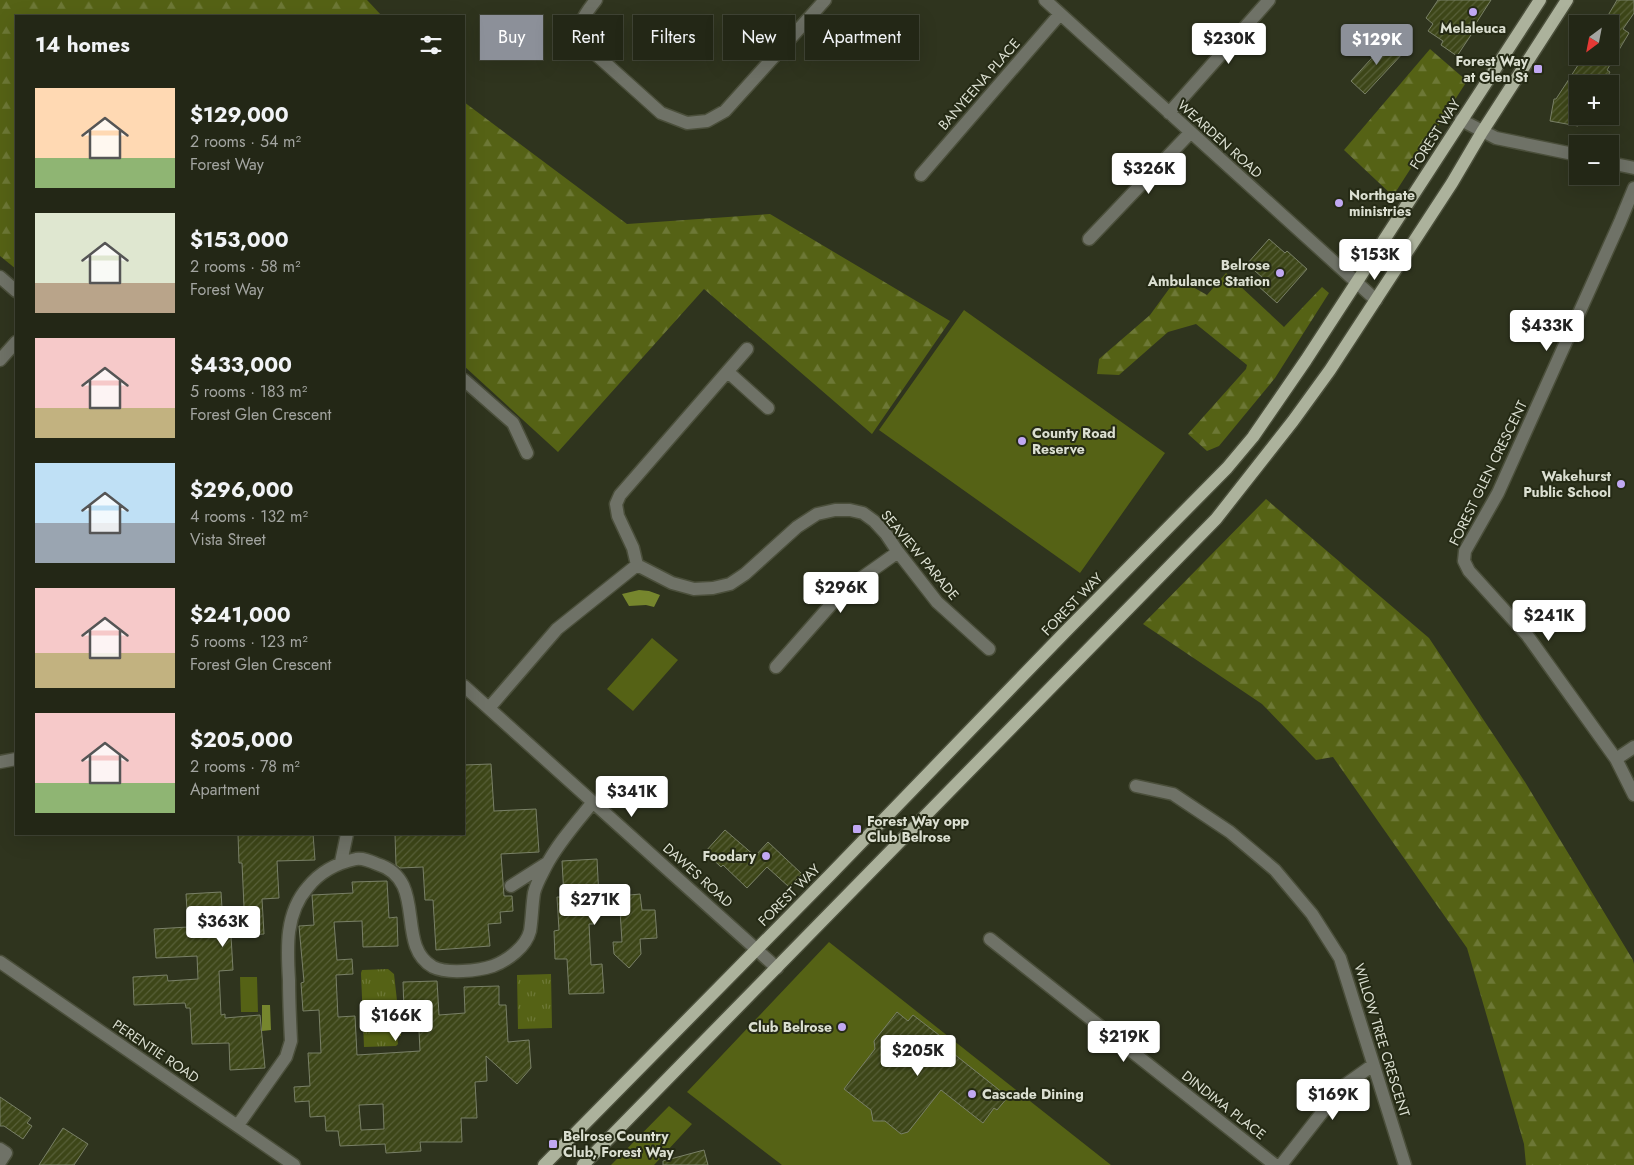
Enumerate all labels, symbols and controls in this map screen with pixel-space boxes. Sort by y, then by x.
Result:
marker: Melaleuca [1467,6,1479,18]
chip: Buy [480,15,543,60]
chip: Rent [553,15,623,60]
chip: Filters [633,15,713,60]
chip: New [723,15,795,60]
chip: Apartment [805,15,919,60]
north arrow [1569,15,1619,65]
map controls [1569,15,1619,185]
place label: Melaleuca [1440,18,1506,38]
pin: $230K [1194,22,1264,65]
pin: $129K [1342,23,1412,66]
text: $230K [1203,27,1255,50]
text: $129K [1352,28,1402,51]
text: 14 homes [35,30,130,60]
icon: filters [417,31,445,59]
street label: BANYEENA PLACE [933,34,1025,134]
place label: Forest Way at Glen St [1456,51,1529,87]
marker: Forest Way at Glen St [1532,63,1544,75]
button: + [1569,75,1619,125]
street label: WEARDEN ROAD [1173,95,1267,183]
street label: FOREST WAY [1405,95,1465,173]
text: $129,000 [190,100,289,130]
icon: home [75,108,135,168]
text: 2 rooms · 54 m² [190,130,301,153]
button: − [1569,135,1619,185]
pin: $326K [1114,152,1184,195]
text: Forest Way [190,153,264,176]
text: $326K [1123,157,1175,180]
place label: Northgate ministries [1349,185,1415,221]
marker: Northgate ministries [1333,197,1345,209]
text: $153,000 [190,225,289,255]
icon: home [75,233,135,293]
pin: $153K [1340,238,1410,281]
text: $153K [1350,243,1400,266]
text: 2 rooms · 58 m² [190,255,301,278]
place label: Belrose Ambulance Station [1147,255,1270,291]
marker: Belrose Ambulance Station [1274,267,1286,279]
text: Forest Way [190,278,264,301]
pin: $433K [1512,310,1582,352]
text: $433K [1521,314,1573,337]
text: $433,000 [190,350,292,380]
icon: home [75,358,135,418]
text: 5 rooms · 183 m² [190,380,307,403]
street label: FOREST GLEN CRESCENT [1444,397,1532,549]
text: Forest Glen Crescent [190,403,331,426]
place label: County Road Reserve [1032,423,1116,459]
marker: County Road Reserve [1016,435,1028,447]
place label: Wakehurst Public School [1523,466,1612,502]
text: $296,000 [190,475,293,505]
marker: Wakehurst Public School [1615,478,1627,490]
icon: home [75,483,135,543]
text: 4 rooms · 132 m² [190,505,308,528]
street label: SEAVIEW PARADE [876,506,964,604]
text: Vista Street [190,528,266,551]
street label: FOREST WAY [1037,568,1107,640]
pin: $296K [806,572,876,614]
text: $296K [814,576,868,599]
text: $241,000 [190,600,291,630]
pin: $241K [1514,600,1584,642]
text: $241K [1524,604,1574,627]
icon: home [75,608,135,668]
text: 5 rooms · 123 m² [190,630,308,653]
text: Forest Glen Crescent [190,653,331,676]
text: $205,000 [190,725,293,755]
icon: home [75,733,135,793]
text: 2 rooms · 78 m² [190,755,300,778]
pin: $341K [597,776,667,818]
text: Apartment [190,778,260,801]
text: $341K [607,780,657,803]
place label: Forest Way opp Club Belrose [867,811,970,847]
marker: Forest Way opp Club Belrose [851,823,863,835]
street label: DAWES ROAD [659,838,737,912]
place label: Foodary [703,846,757,866]
marker: Foodary [760,850,772,862]
street label: FOREST WAY [753,859,825,931]
pin: $271K [560,884,630,926]
text: $271K [570,888,620,911]
pin: $363K [188,906,258,948]
text: $363K [197,910,249,933]
street label: WILLOW TREE CRESCENT [1349,961,1415,1120]
pin: $166K [361,1000,431,1042]
text: $166K [371,1004,421,1027]
street label: PERENTIE ROAD [109,1015,203,1087]
place label: Club Belrose [748,1017,832,1037]
pin: $219K [1089,1020,1159,1063]
marker: Club Belrose [836,1021,848,1033]
text: $219K [1099,1025,1149,1048]
pin: $205K [883,1034,953,1077]
text: $205K [892,1039,944,1062]
street label: DINDIMA PLACE [1178,1066,1270,1144]
pin: $169K [1298,1078,1368,1121]
text: $169K [1308,1083,1358,1106]
place label: Cascade Dining [982,1084,1084,1104]
marker: Cascade Dining [966,1088,978,1100]
place label: Belrose Country Club, Forest Way [563,1126,674,1162]
marker: Belrose Country Club, Forest Way [547,1138,559,1150]

